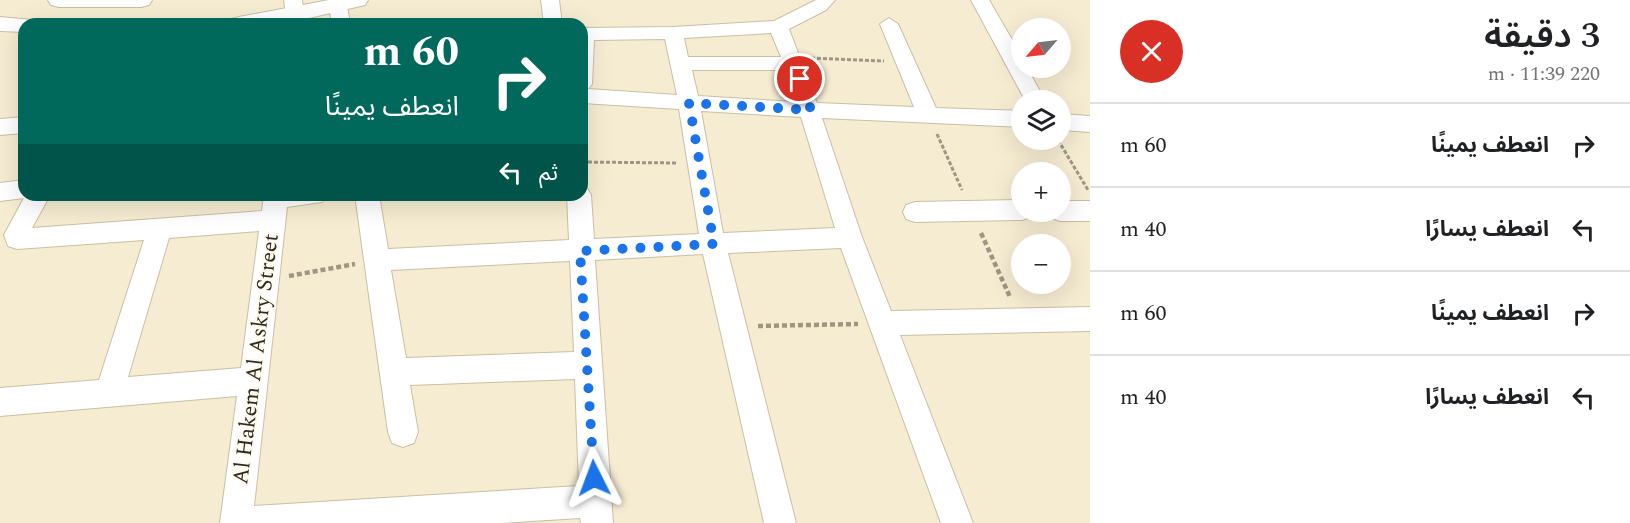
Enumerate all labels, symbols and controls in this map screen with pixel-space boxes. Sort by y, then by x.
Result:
text: 3 دقيقة [1484,9,1600,64]
north arrow [1011,18,1071,78]
map controls [1011,18,1071,294]
button: close [1120,20,1183,83]
text: 60 m [364,21,459,84]
icon: right [480,42,558,120]
pin [774,53,825,104]
text: 220 m · 11:39 [1488,59,1600,89]
icon: arrive [783,62,816,95]
text: انعطف يمينًا [325,86,459,128]
button: layers [1011,90,1071,150]
text: 60 m [1120,129,1166,162]
text: انعطف يمينًا [1431,129,1549,162]
icon: right [1567,129,1600,162]
icon: left [494,156,527,189]
text: ثم [539,157,558,190]
button: + [1011,162,1071,222]
text: 40 m [1120,213,1166,246]
text: انعطف يسارًا [1425,213,1549,246]
icon: left [1567,213,1600,246]
street label: Al Hakem Al Askry Street [224,231,288,486]
button: − [1011,234,1071,294]
text: 60 m [1120,297,1166,330]
text: انعطف يمينًا [1431,297,1549,330]
icon: right [1567,297,1600,330]
text: 40 m [1120,381,1166,414]
text: انعطف يسارًا [1425,381,1549,414]
icon: left [1567,381,1600,414]
position arrow [562,446,626,510]

